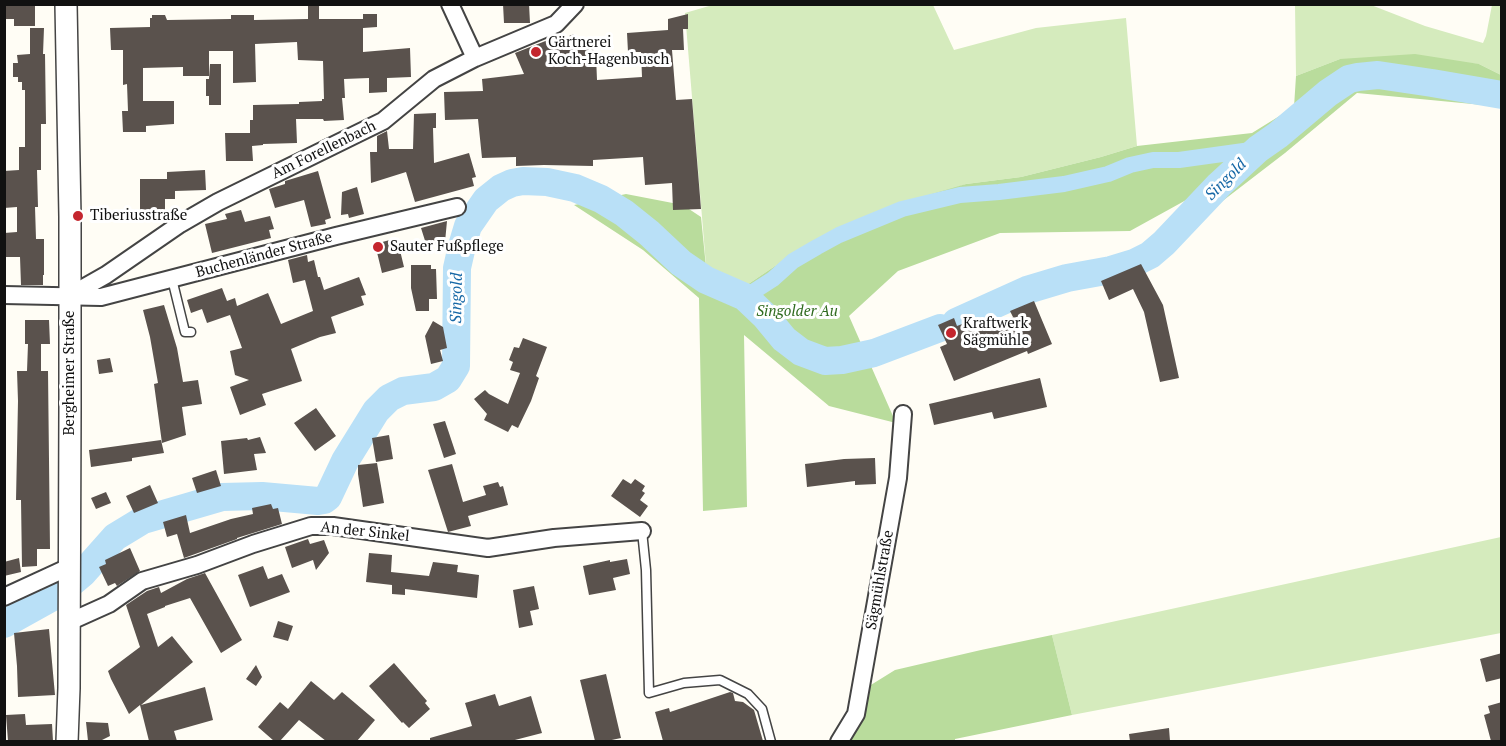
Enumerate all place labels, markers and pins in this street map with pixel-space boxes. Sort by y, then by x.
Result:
place label: Gärtnerei Koch-Hagenbusch [548,34,669,69]
marker: Gärtnerei Koch-Hagenbusch [529,45,543,59]
place label: Tiberiusstraße [90,207,187,225]
marker: Tiberiusstraße [71,209,85,223]
place label: Sauter Fußpflege [390,238,504,256]
marker: Sauter Fußpflege [371,240,385,254]
place label: Kraftwerk Sägmühle [963,315,1029,350]
marker: Kraftwerk Sägmühle [944,326,958,340]

